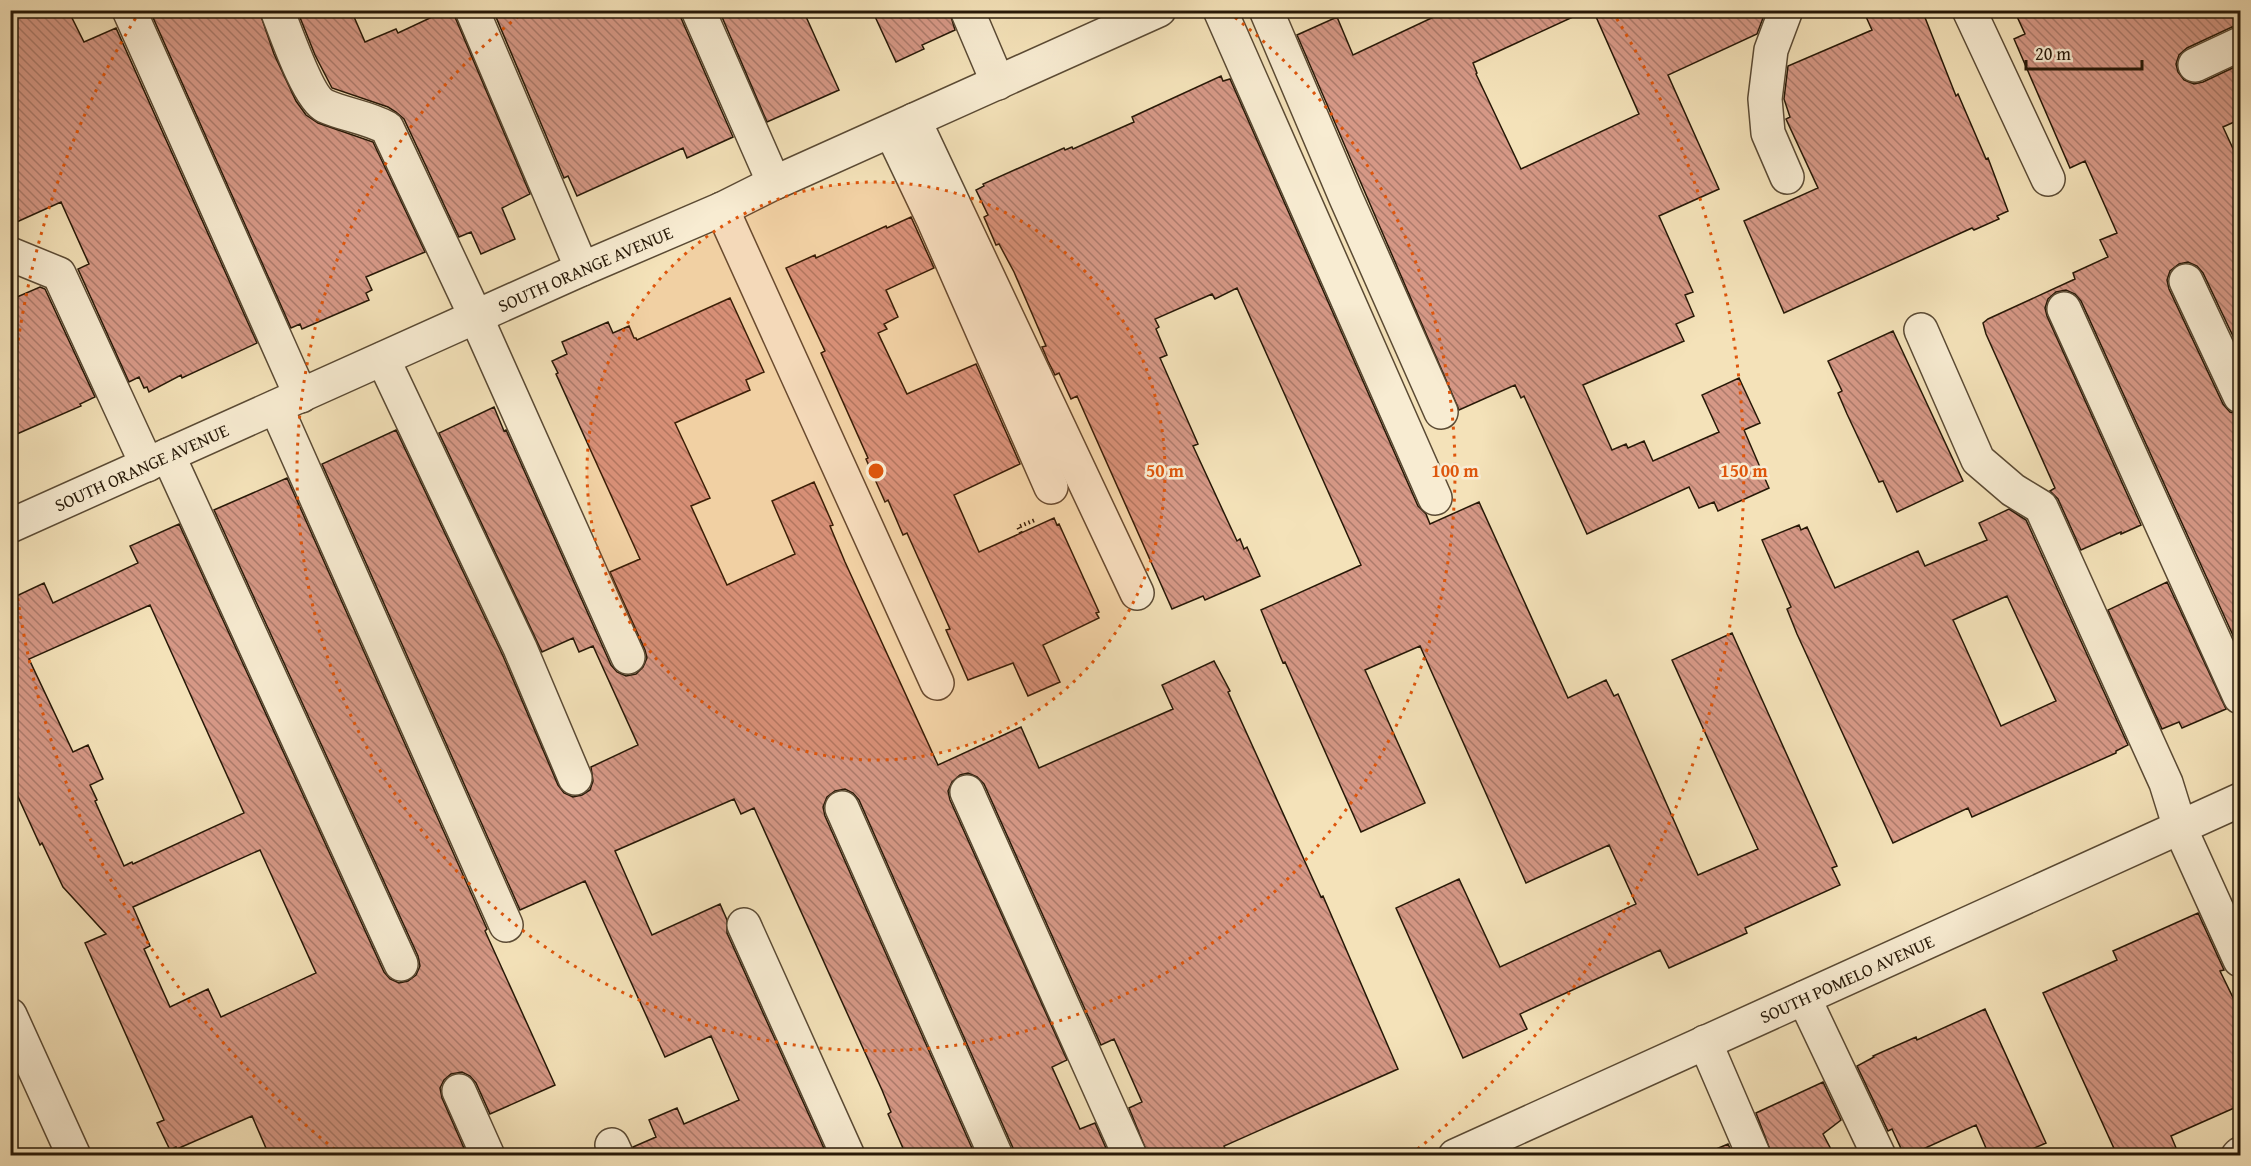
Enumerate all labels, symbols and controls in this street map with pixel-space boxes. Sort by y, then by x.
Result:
scale bar [2026,33,2142,71]
text: 20 m [2035,40,2071,67]
street label: SOUTH ORANGE AVENUE [493,218,677,319]
street label: SOUTH ORANGE AVENUE [50,416,233,518]
text: 50 m [1146,457,1185,484]
text: 100 m [1431,457,1479,484]
text: 150 m [1720,457,1768,484]
centre of rings [866,461,886,481]
street label: SOUTH POMELO AVENUE [1755,927,1938,1030]

